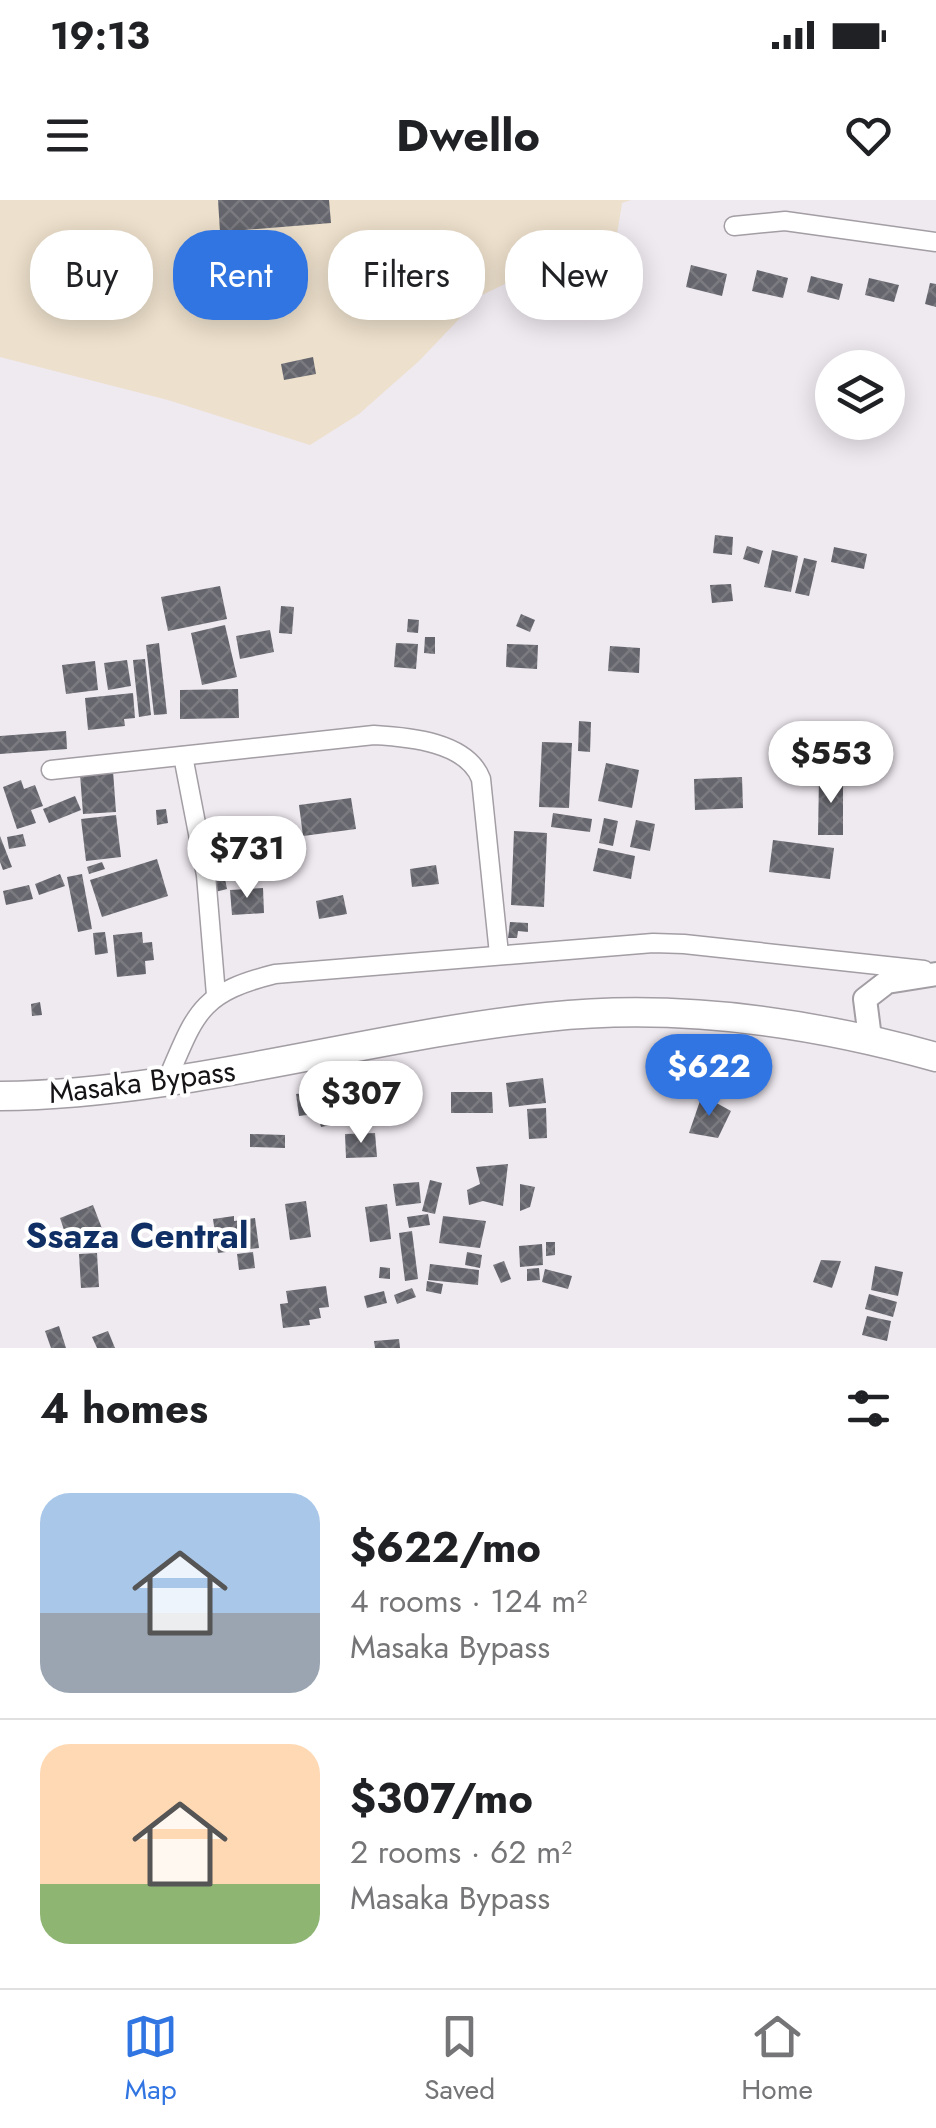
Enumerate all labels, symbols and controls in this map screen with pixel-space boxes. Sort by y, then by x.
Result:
text: 19:13 [50,8,150,63]
text: Dwello [396,103,540,168]
icon: menu [40,108,95,163]
icon: heart [841,108,896,163]
chip: Buy [30,230,153,320]
chip: Rent [173,230,308,320]
chip: Filters [328,230,485,320]
chip: New [505,230,643,320]
map controls [815,350,905,440]
button: layers [815,350,905,440]
pin: $553 [772,721,890,806]
text: $553 [790,730,872,776]
pin: $731 [188,816,306,901]
text: $731 [209,825,285,871]
pin: $622 [650,1034,768,1119]
text: $622 [667,1043,751,1089]
street label: Masaka Bypass [46,1049,238,1114]
pin: $307 [302,1061,420,1146]
text: $307 [321,1070,401,1116]
district label: Ssaza Central [26,1211,248,1261]
text: 4 homes [40,1378,208,1439]
icon: filters [841,1381,896,1436]
text: $622/mo [350,1517,541,1578]
icon: home [120,1533,240,1653]
text: 4 rooms · 124 m² [350,1578,587,1624]
text: Masaka Bypass [350,1624,550,1670]
text: $307/mo [350,1768,533,1829]
icon: home [120,1784,240,1904]
text: 2 rooms · 62 m² [350,1829,572,1875]
text: Masaka Bypass [350,1875,550,1921]
tab: Map [123,2009,178,2110]
tab: Saved [424,2009,495,2110]
tab: Home [741,2009,813,2110]

